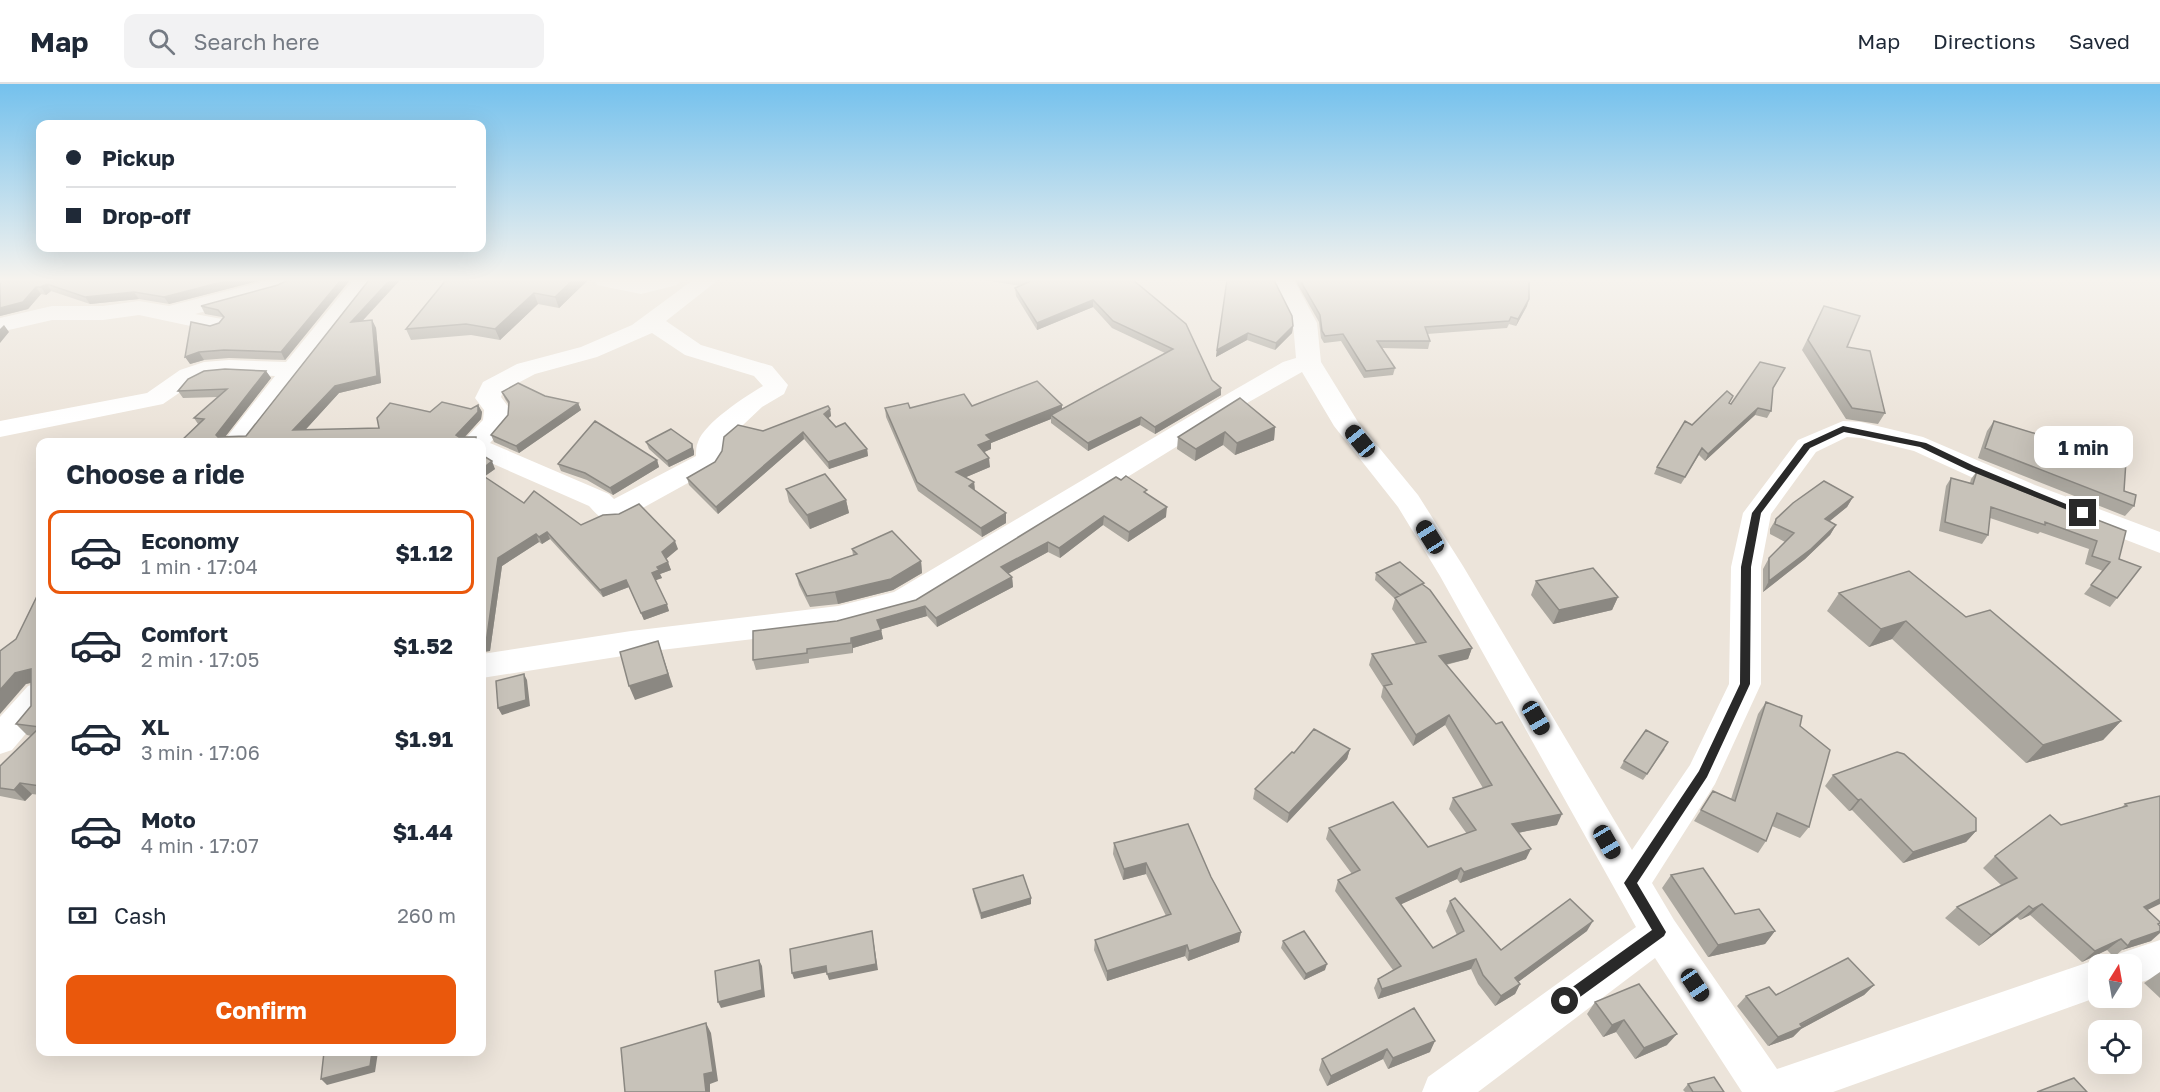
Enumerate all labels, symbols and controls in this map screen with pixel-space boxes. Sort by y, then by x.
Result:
search box [124,14,544,68]
text: Map [30,25,88,58]
icon: search [145,25,178,58]
text: Search here [193,28,319,55]
text: Map [1857,28,1900,54]
text: Directions [1933,28,2036,54]
text: Saved [2069,28,2130,54]
text: Pickup [102,144,175,171]
text: Drop-off [102,202,191,229]
car [1342,421,1378,461]
callout: 1 min [2034,426,2132,468]
text: 1 min [2058,435,2109,459]
text: Choose a ride [66,458,245,490]
route end [2069,499,2096,526]
car [1413,517,1447,557]
icon: car [69,525,123,579]
text: Economy [141,527,239,554]
text: $1.12 [395,539,453,566]
text: 1 min · 17:04 [141,554,258,578]
icon: car [69,618,123,672]
text: Comfort [141,620,228,647]
text: $1.52 [393,632,453,659]
text: 2 min · 17:05 [141,647,259,671]
car [1519,698,1553,738]
icon: car [69,711,123,765]
text: XL [141,713,169,740]
text: $1.91 [395,725,453,752]
text: 3 min · 17:06 [141,740,260,764]
icon: car [69,804,123,858]
text: Moto [141,806,196,833]
text: $1.44 [392,818,453,845]
car [1590,822,1624,862]
text: 4 min · 17:07 [141,833,259,857]
icon: cash [66,899,99,932]
text: Cash [114,902,167,929]
text: 260 m [397,903,456,927]
north arrow [2088,954,2142,1008]
map controls [2088,954,2142,1074]
car [1677,965,1713,1005]
button: Confirm [66,975,456,1044]
route start [1551,987,1578,1014]
button: locate [2088,1020,2142,1074]

